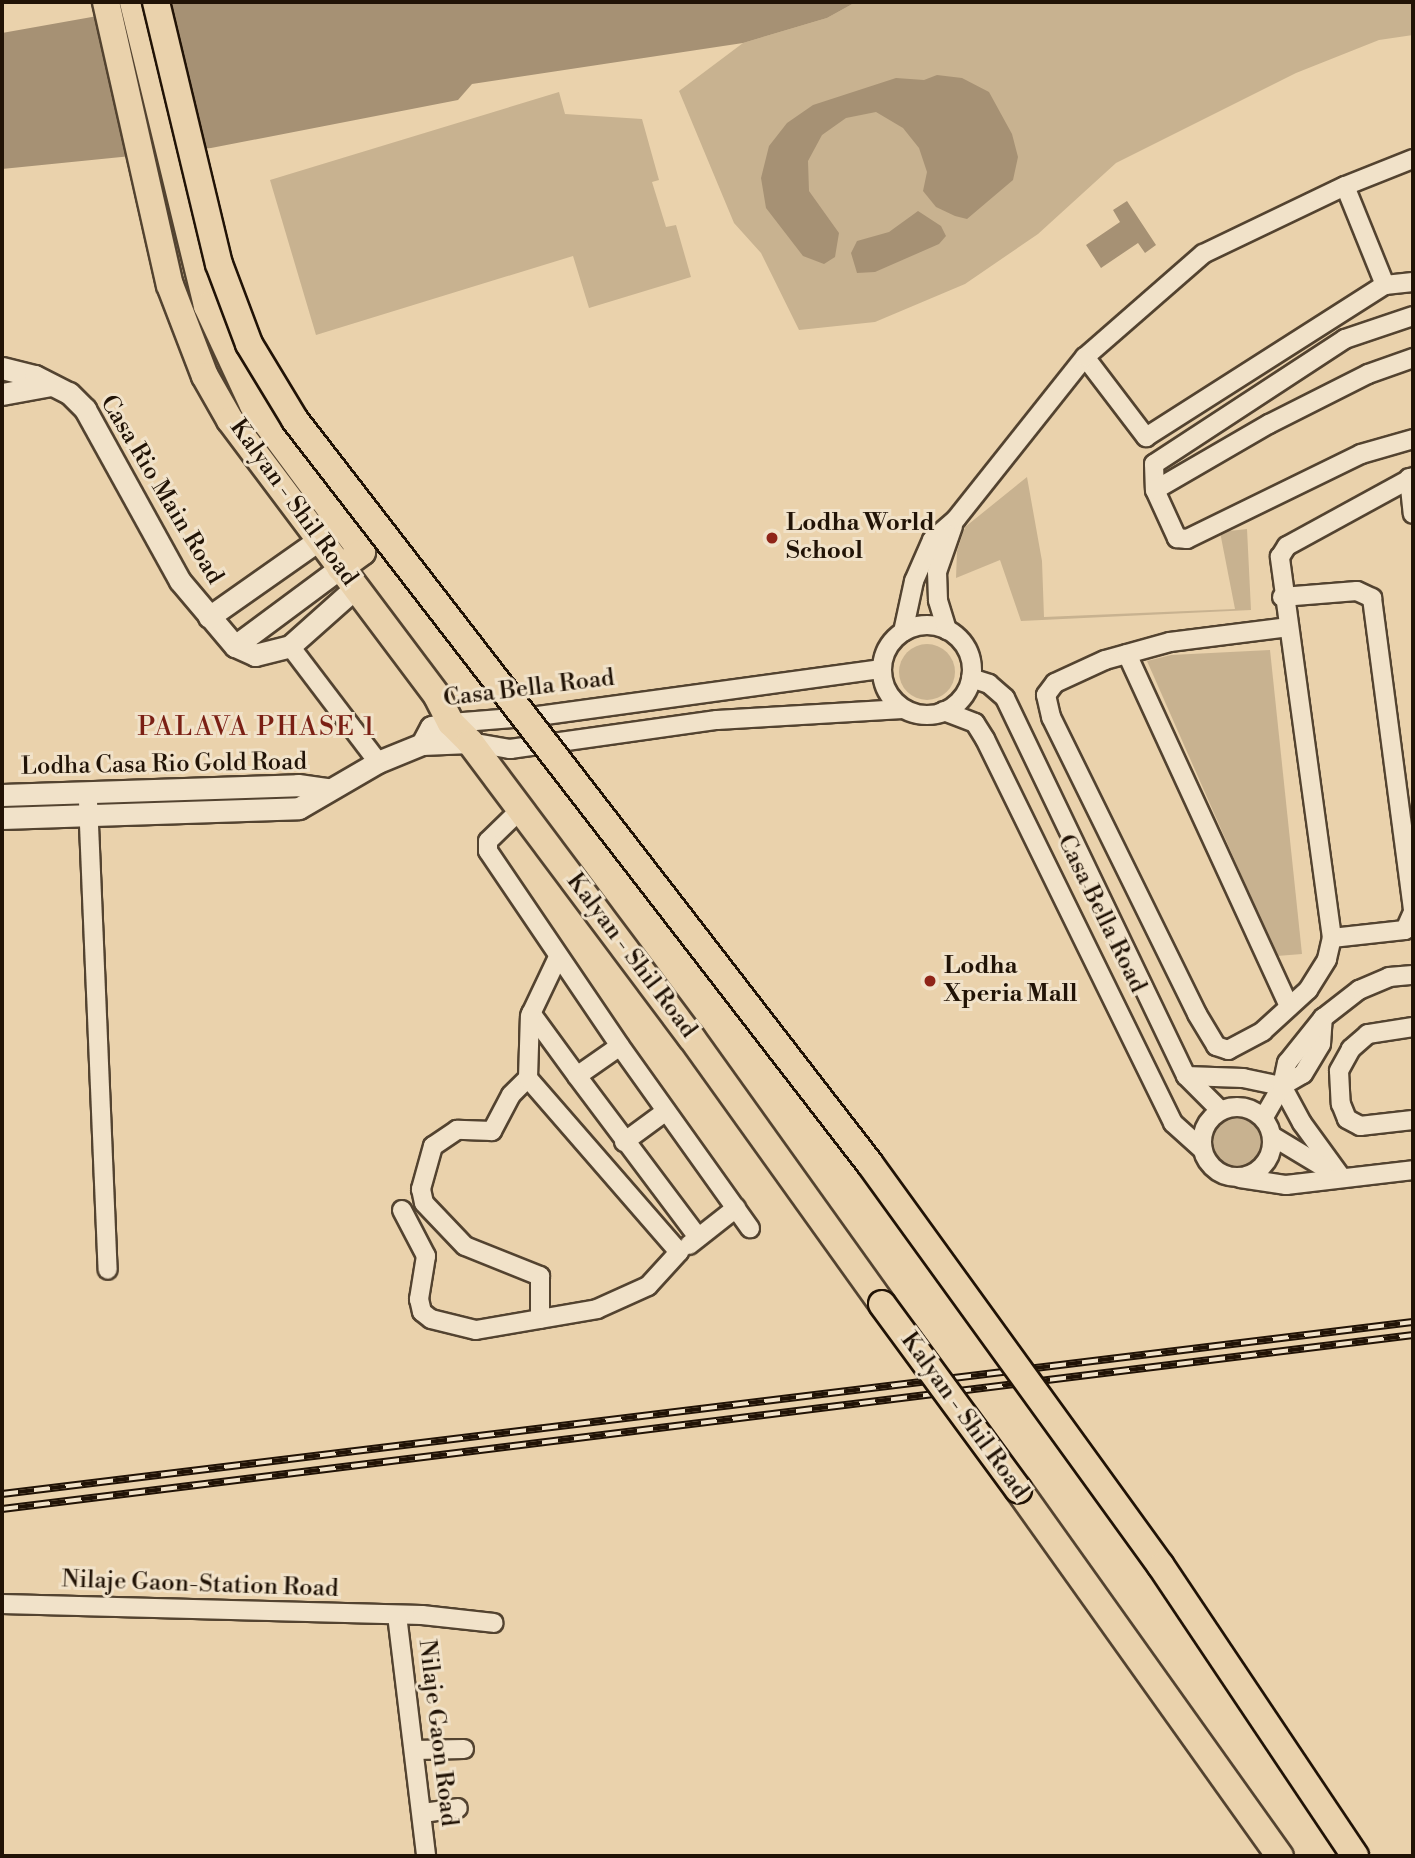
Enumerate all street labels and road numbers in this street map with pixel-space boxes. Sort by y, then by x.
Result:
street label: Casa Rio Main Road [93,390,229,590]
street label: Kalyan - Shil Road [223,414,363,592]
street label: Casa Bella Road [442,664,616,714]
street label: Lodha Casa Rio Gold Road [21,748,307,782]
street label: Casa Bella Road [1050,830,1152,998]
street label: Kalyan - Shil Road [560,868,702,1044]
street label: Kalyan - Shil Road [894,1327,1034,1505]
street label: Nilaje Gaon-Station Road [61,1566,339,1604]
street label: Nilaje Gaon Road [411,1638,463,1828]

